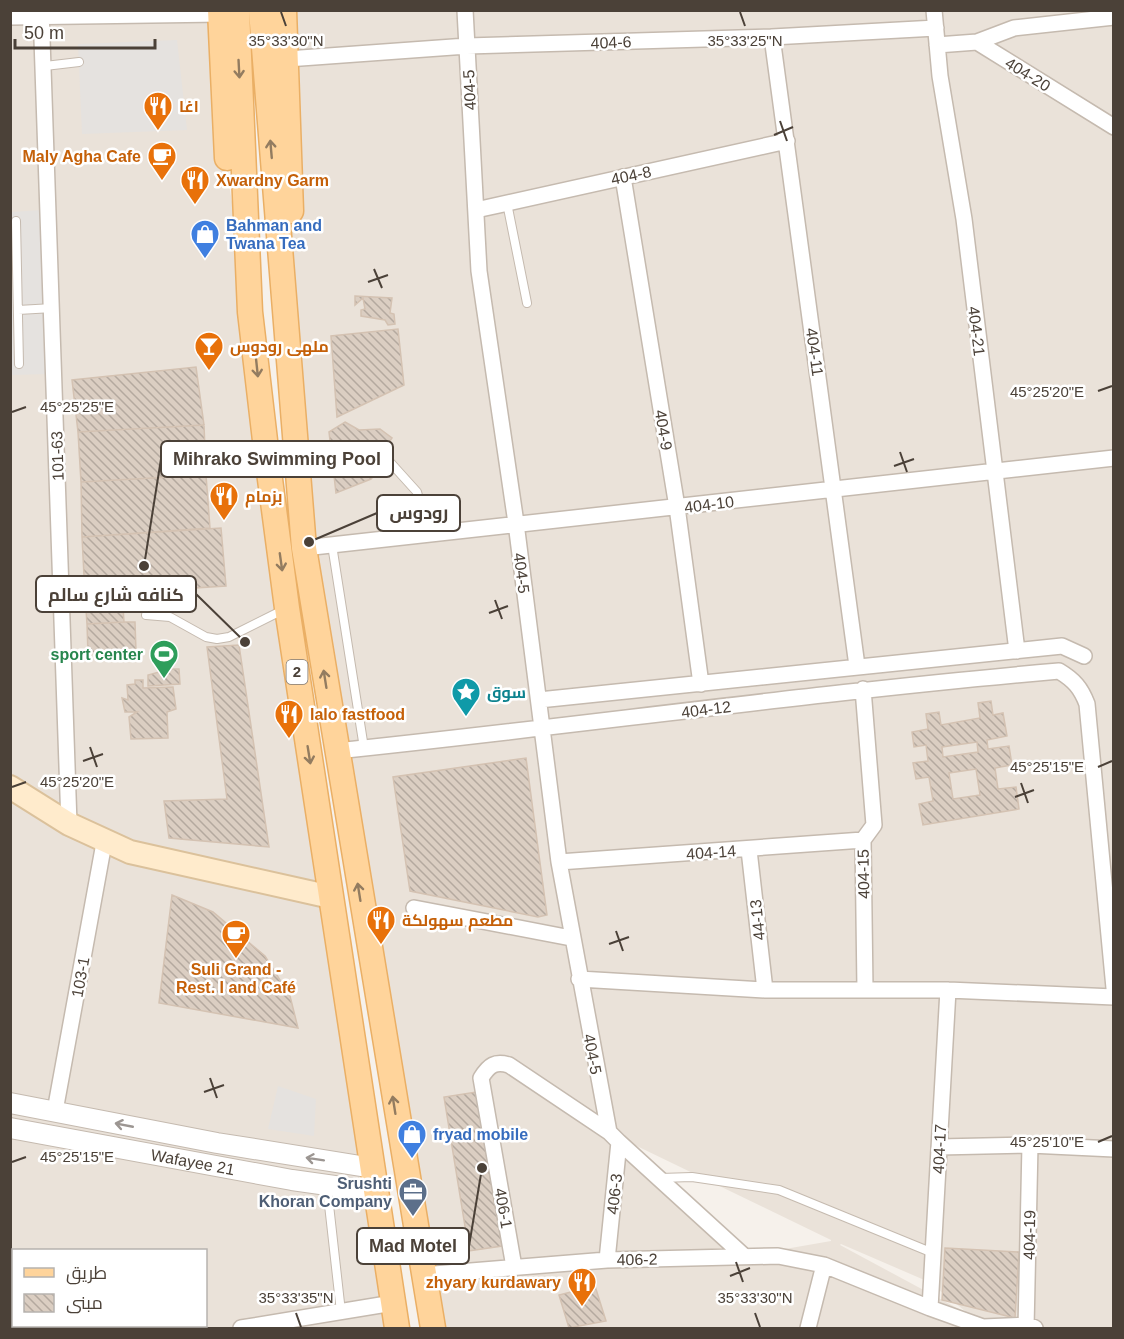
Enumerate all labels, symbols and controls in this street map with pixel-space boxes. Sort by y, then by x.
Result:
scale bar [15,12,154,50]
text: 50 m [24,23,64,43]
text: 35°33'30"N [248,32,324,49]
text: 35°33'25"N [707,32,783,49]
street label: 404-6 [590,33,632,52]
street label: 404-20 [1002,54,1053,95]
one-way arrow [234,58,245,78]
street label: 404-5 [460,69,479,111]
restaurant icon: اغا [142,90,174,132]
place label: اغا [179,98,199,115]
cafe icon: Maly Agha Cafe [146,140,178,182]
one-way arrow [265,140,276,160]
place label: Maly Agha Cafe [22,148,141,165]
street label: 404-8 [609,163,653,188]
restaurant icon: Xwardny Garm [179,164,211,206]
place label: Xwardny Garm [216,172,329,189]
place label: Bahman and Twana Tea [226,217,322,252]
shop icon: Bahman and Twana Tea [189,218,221,260]
street label: 404-21 [965,305,988,357]
street label: 404-11 [803,327,826,377]
bar icon: ملهى رودوس [193,330,225,372]
place label: ملهى رودوس [230,338,329,356]
one-way arrow [252,358,263,378]
text: 45°25'20"E [1010,383,1084,400]
text: 45°25'25"E [40,398,114,415]
street label: 404-9 [652,409,675,452]
street label: 101-63 [48,431,67,481]
callout: Mihrako Swimming Pool [161,441,393,477]
text: Mihrako Swimming Pool [173,449,381,469]
restaurant icon: بزمام [208,480,240,522]
place label: بزمام [245,488,282,508]
street label: 404-10 [683,493,735,516]
callout: رودوس [377,495,460,531]
text: رودوس [390,503,448,524]
one-way arrow [276,551,287,571]
street label: 404-5 [511,552,532,595]
callout: كنافه شارع سالم [36,576,196,612]
text: كنافه شارع سالم [48,585,184,607]
sports icon: sport center [148,638,180,680]
place label: sport center [51,646,143,663]
road number: 2 [286,660,308,684]
one-way arrow [319,670,330,689]
place icon: سوق [450,676,482,718]
place label: سوق [487,684,526,702]
restaurant icon: lalo fastfood [273,698,305,740]
street label: 404-12 [680,698,732,721]
place label: lalo fastfood [310,706,405,723]
one-way arrow [304,744,315,764]
text: 45°25'15"E [1010,758,1084,775]
text: 45°25'20"E [40,773,114,790]
street label: 404-14 [686,842,737,863]
street label: 404-15 [855,849,872,899]
one-way arrow [354,883,365,903]
street label: 44-13 [747,899,768,941]
restaurant icon: مطعم سهولكة [365,904,397,946]
place label: مطعم سهولكة [402,912,513,932]
cafe icon: Suli Grand - Rest. I and Café [220,918,252,960]
street label: 103-1 [69,955,92,999]
place label: Suli Grand - Rest. I and Café [176,961,296,996]
street label: 404-5 [580,1032,605,1076]
one-way arrow [389,1096,400,1116]
shop icon: fryad mobile [396,1118,428,1160]
one-way arrow [114,1119,134,1130]
street label: 404-17 [930,1124,949,1174]
place label: fryad mobile [433,1126,528,1143]
text: 45°25'10"E [1010,1133,1084,1150]
street label: Wafayee 21 [150,1146,236,1178]
text: 45°25'15"E [40,1148,114,1165]
one-way arrow [306,1154,326,1165]
street label: 406-3 [604,1173,625,1215]
place label: Srushti Khoran Company [259,1175,392,1210]
office icon: Srushti Khoran Company [397,1176,429,1218]
street label: 406-1 [492,1186,515,1230]
street label: 404-19 [1021,1210,1038,1260]
callout: Mad Motel [357,1228,469,1264]
text: Mad Motel [369,1236,457,1256]
legend [12,1249,207,1327]
street label: 406-2 [616,1251,658,1268]
text: طريق [66,1263,107,1285]
restaurant icon: zhyary kurdawary [566,1266,598,1308]
place label: zhyary kurdawary [426,1274,561,1291]
text: 35°33'35"N [258,1289,334,1306]
text: 35°33'30"N [717,1289,793,1306]
text: مبنى [66,1293,103,1314]

